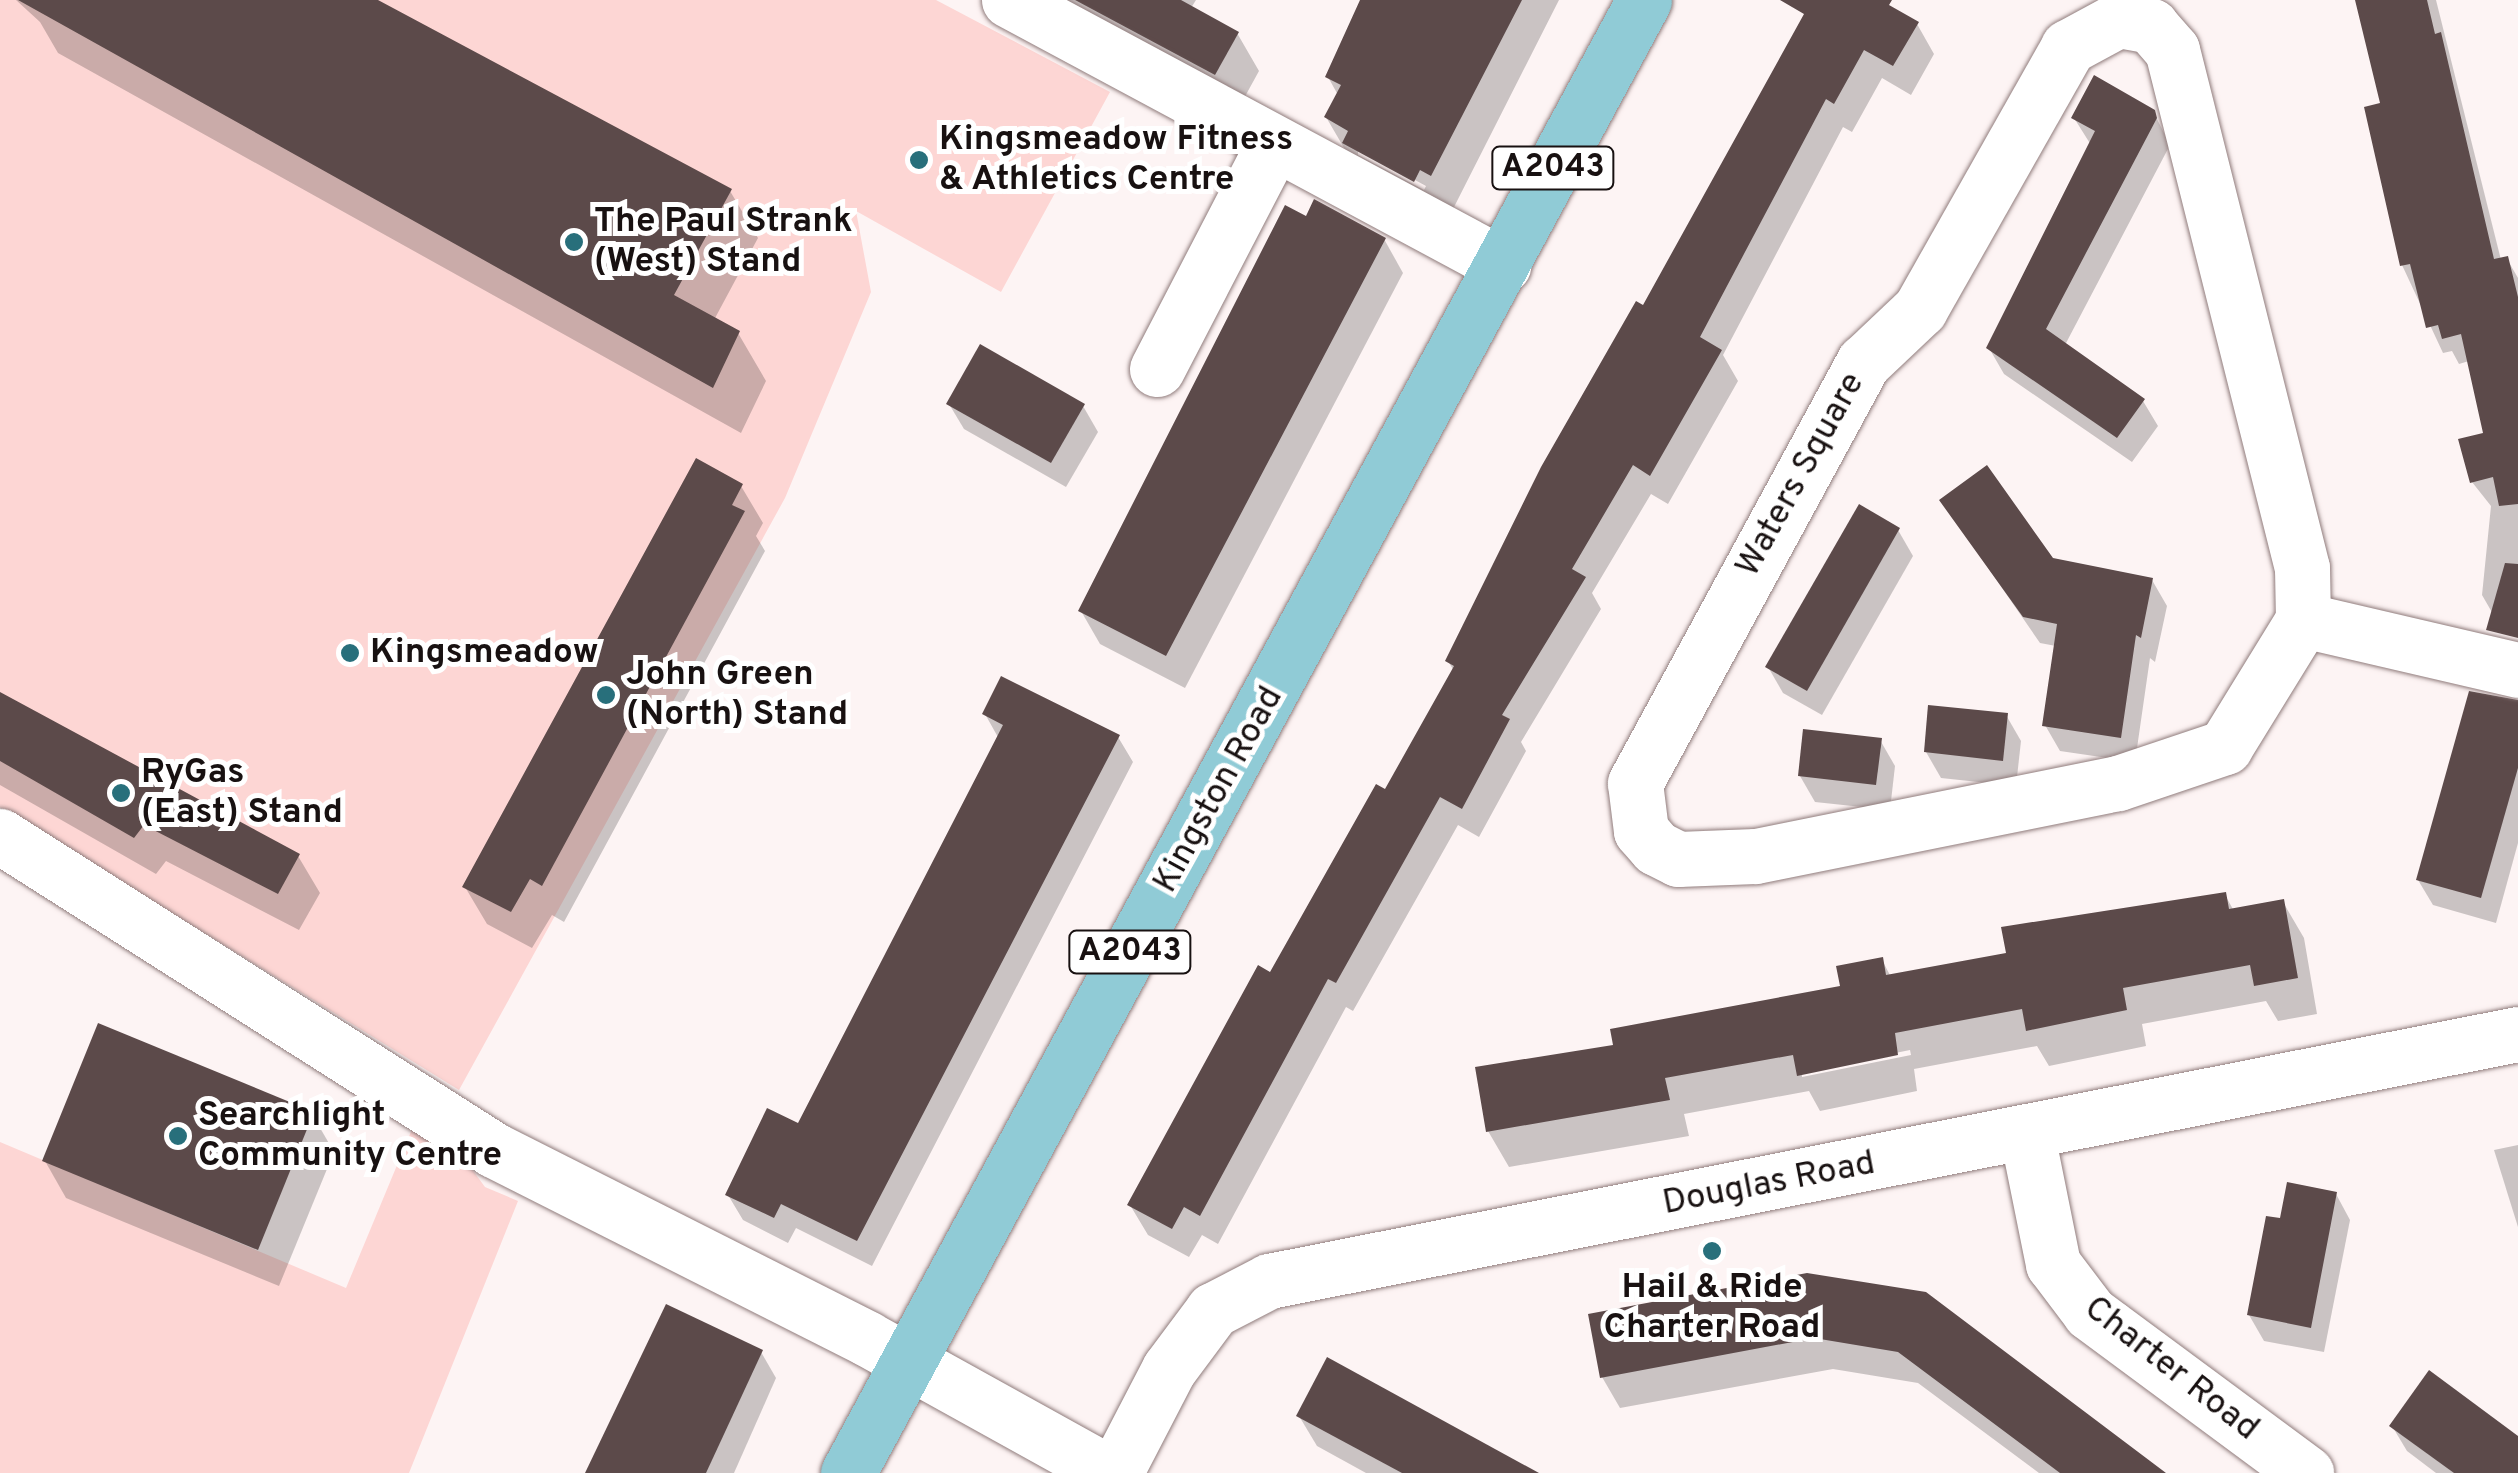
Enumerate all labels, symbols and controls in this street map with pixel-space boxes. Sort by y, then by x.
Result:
place label: Kingsmeadow Fitness & Athletics Centre [939,119,1293,201]
road number: A2043 [1490,141,1616,195]
marker: Kingsmeadow Fitness & Athletics Centre [908,149,930,171]
place label: The Paul Strank (West) Stand [594,201,853,283]
marker: The Paul Strank (West) Stand [563,231,585,253]
street label: Waters Square [1728,366,1874,584]
place label: Kingsmeadow [370,632,599,674]
marker: Kingsmeadow [339,642,361,664]
place label: John Green (North) Stand [626,654,848,736]
street label: Kingston Road [1145,680,1293,900]
marker: John Green (North) Stand [595,684,617,706]
place label: RyGas (East) Stand [141,752,343,834]
marker: RyGas (East) Stand [110,782,132,804]
road number: A2043 [1068,925,1192,979]
place label: Searchlight Community Centre [198,1095,502,1177]
marker: Searchlight Community Centre [167,1125,189,1147]
street label: Douglas Road [1659,1143,1879,1225]
marker: Hail & Ride Charter Road [1701,1240,1723,1262]
place label: Hail & Ride Charter Road [1604,1267,1820,1349]
street label: Charter Road [2075,1288,2267,1450]

